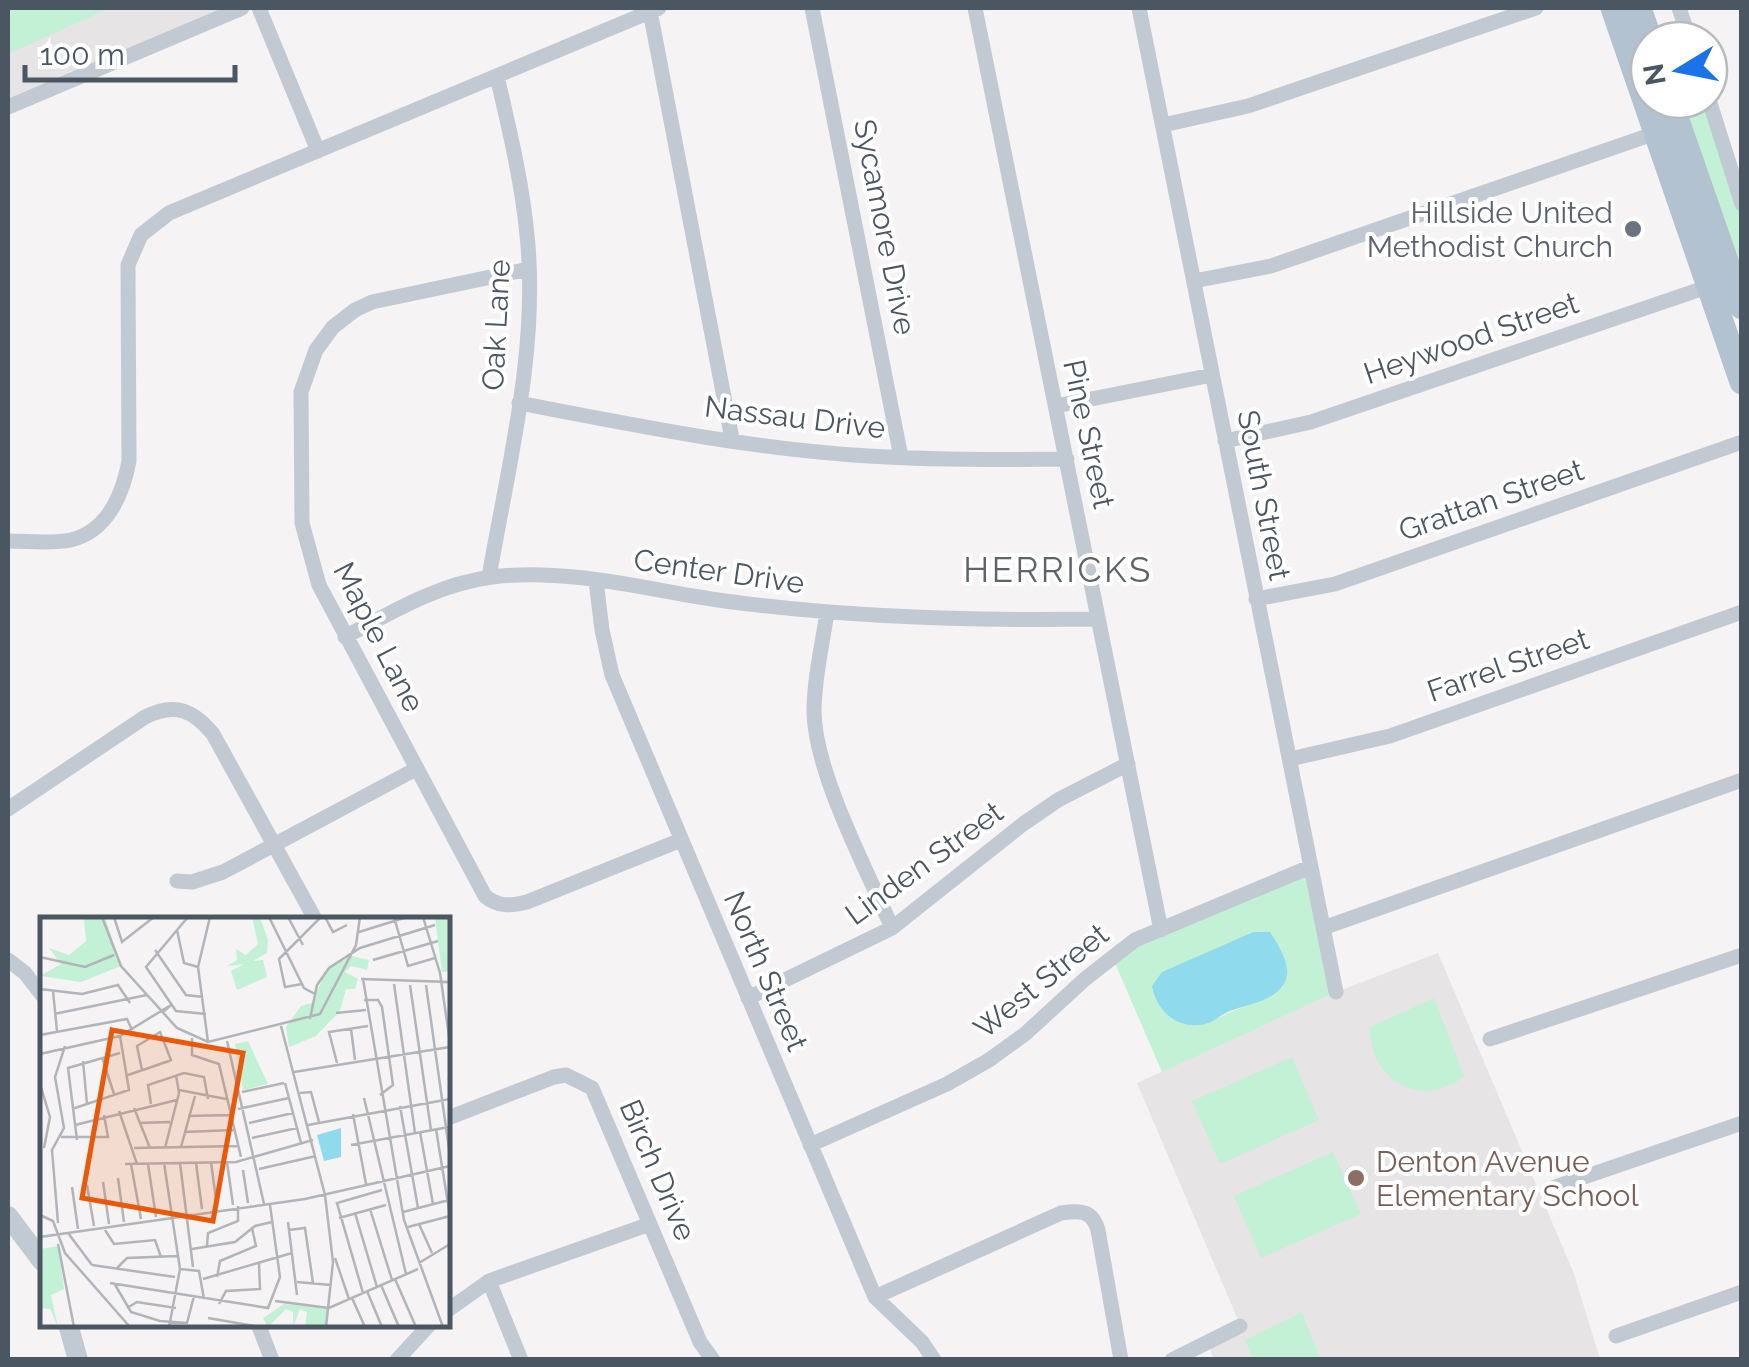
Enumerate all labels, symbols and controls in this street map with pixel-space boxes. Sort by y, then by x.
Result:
scale bar [25,20,235,82]
north arrow [1629,20,1729,120]
text: 100 m [40,37,125,72]
text: N [1637,61,1673,88]
street label: Sycamore Drive [847,116,923,338]
place label: Hillside United Methodist Church [1367,195,1613,264]
marker: Hillside United Methodist Church [1622,218,1644,240]
street label: Oak Lane [475,259,517,391]
street label: Heywood Street [1359,285,1583,391]
street label: Pine Street [1056,356,1122,512]
street label: Nassau Drive [703,389,887,445]
street label: South Street [1230,407,1298,583]
street label: Grattan Street [1394,452,1588,548]
street label: Center Drive [631,542,807,600]
district label: HERRICKS [963,549,1153,590]
street label: Maple Lane [326,556,432,718]
street label: Farrel Street [1423,621,1593,709]
street label: Linden Street [838,794,1010,932]
street label: North Street [717,886,815,1056]
street label: West Street [967,916,1115,1046]
inset map [40,917,450,1327]
street label: Birch Drive [613,1094,703,1246]
place label: Denton Avenue Elementary School [1376,1144,1639,1213]
marker: Denton Avenue Elementary School [1345,1167,1367,1189]

